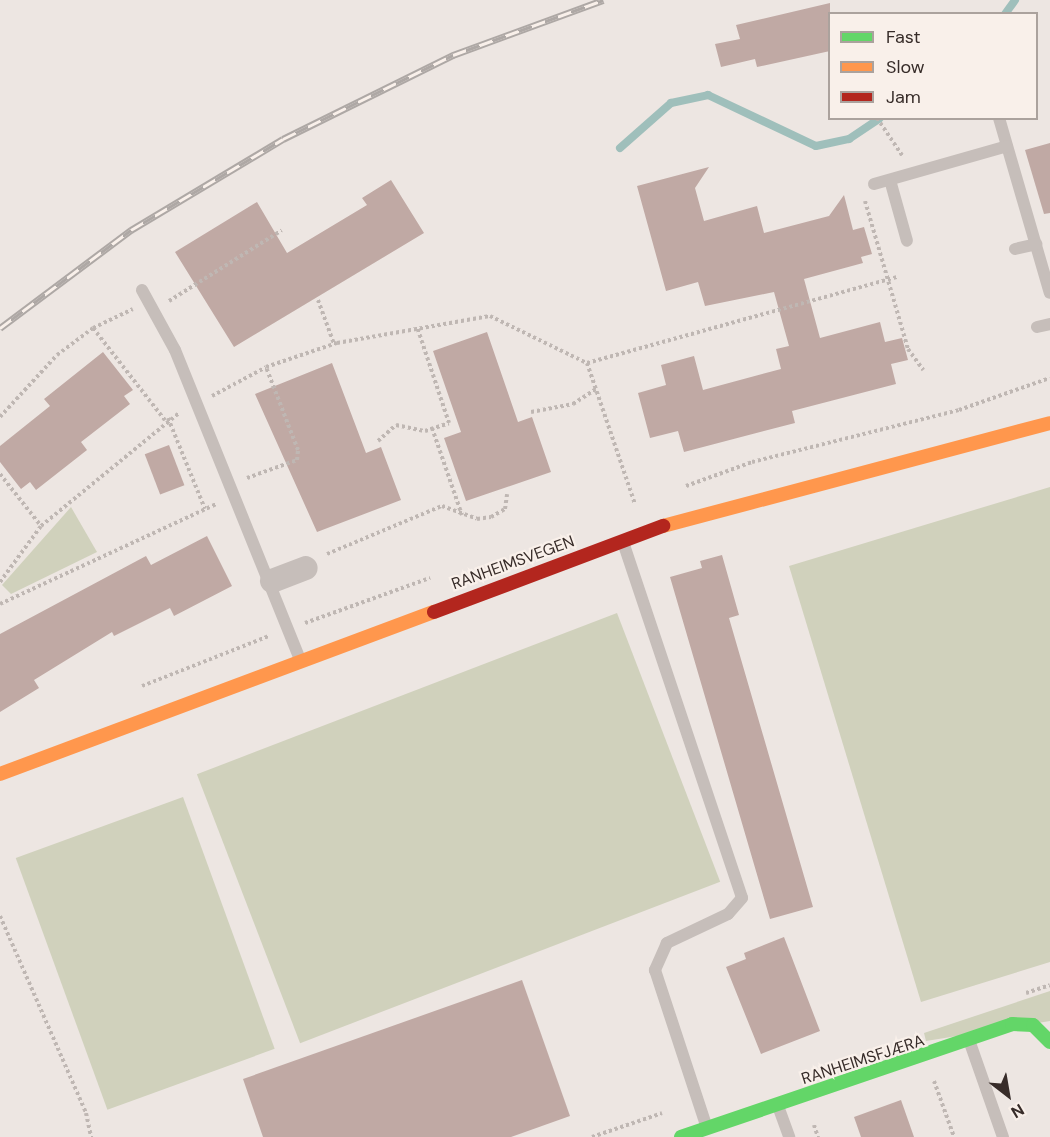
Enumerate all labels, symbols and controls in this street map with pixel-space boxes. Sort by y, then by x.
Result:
legend [828,12,1038,120]
text: Fast [886,25,921,49]
text: Slow [886,55,925,79]
text: Jam [886,85,921,109]
street label: RANHEIMSVEGEN [449,532,577,594]
street label: RANHEIMSFJÆRA [799,1031,927,1089]
north arrow [978,1065,1038,1125]
text: N [1007,1099,1028,1123]

